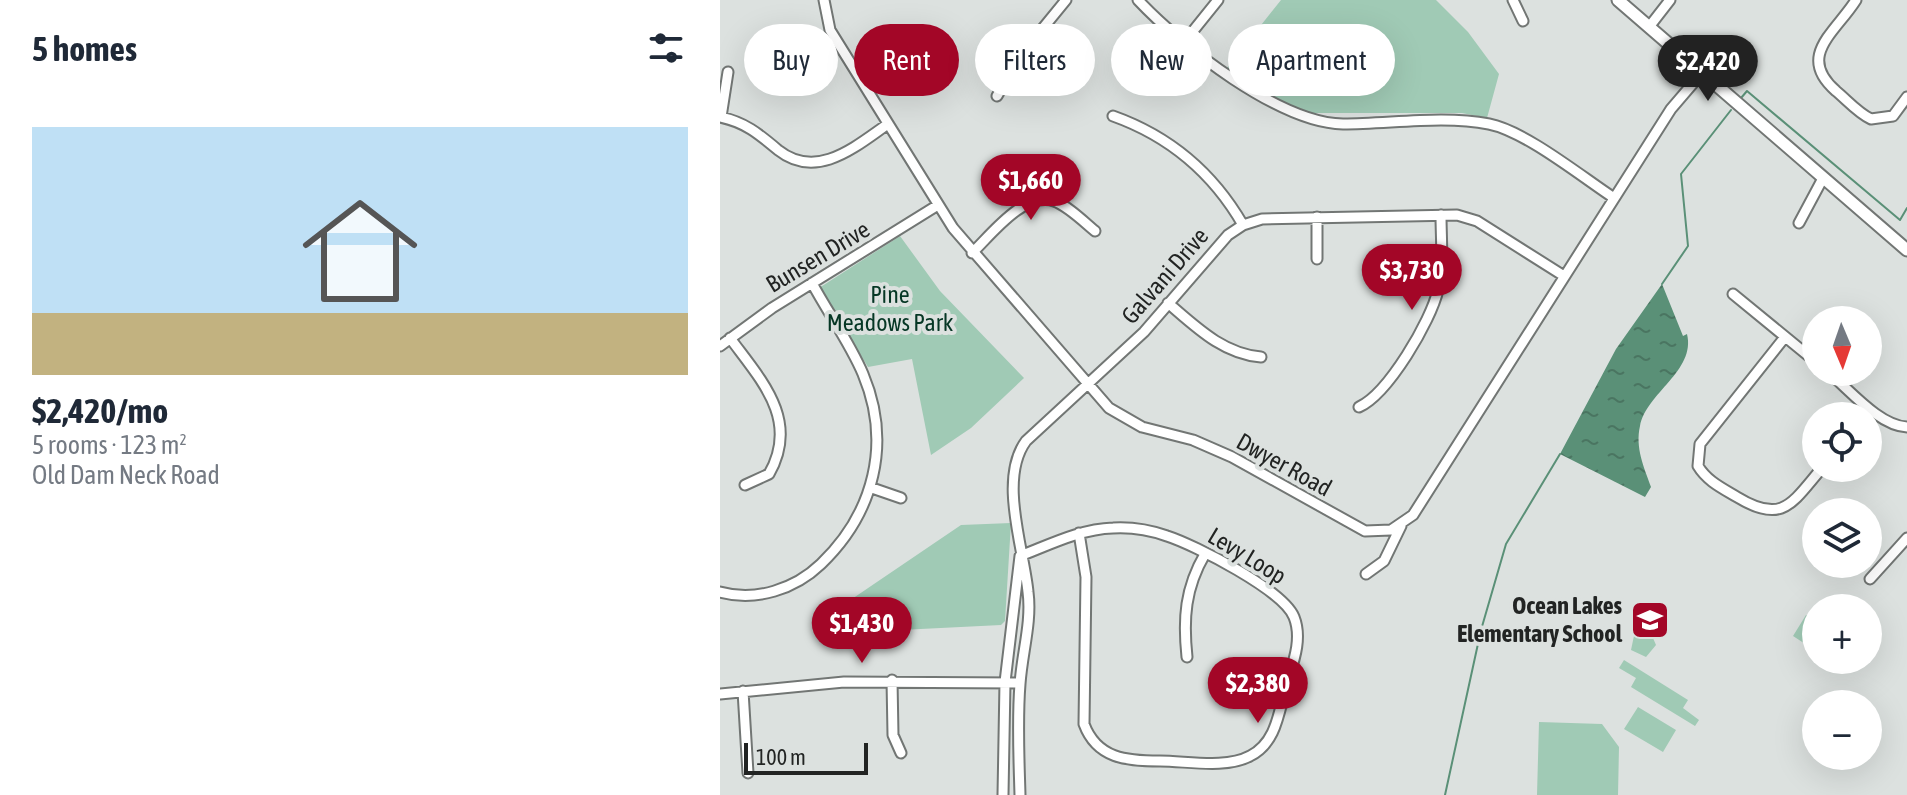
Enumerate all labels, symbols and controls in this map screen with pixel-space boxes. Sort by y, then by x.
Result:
chip: Buy [744,24,838,96]
chip: Rent [854,24,959,96]
chip: Filters [975,24,1095,96]
chip: New [1111,24,1212,96]
chip: Apartment [1228,24,1395,96]
icon: filters [644,26,688,70]
text: 5 homes [32,29,137,68]
pin: $2,420 [1643,35,1773,103]
text: $2,420 [1676,46,1740,76]
pin: $1,660 [966,154,1096,222]
text: $1,660 [999,165,1063,195]
icon: home [288,179,432,323]
street label: Bunsen Drive [761,215,874,298]
street label: Galvani Drive [1116,222,1213,329]
pin: $3,730 [1347,244,1477,312]
text: $3,730 [1380,255,1444,285]
park label: Pine Meadows Park [827,281,954,336]
north arrow [1802,306,1882,386]
map controls [1802,306,1882,770]
text: $2,420/mo [32,391,168,430]
button: locate [1802,402,1882,482]
street label: Dwyer Road [1232,427,1336,502]
text: 5 rooms · 123 m² [32,430,187,460]
text: Old Dam Neck Road [32,460,220,490]
button: layers [1802,498,1882,578]
street label: Levy Loop [1203,522,1291,589]
place label: Ocean Lakes Elementary School [1457,592,1623,647]
button: + [1802,594,1882,674]
pin: $1,430 [797,597,927,665]
school or university icon: Ocean Lakes Elementary School [1629,599,1671,641]
text: $1,430 [830,608,894,638]
pin: $2,380 [1193,657,1323,725]
text: $2,380 [1226,668,1290,698]
button: − [1802,690,1882,770]
scale bar [744,739,868,775]
text: 100 m [756,744,806,770]

